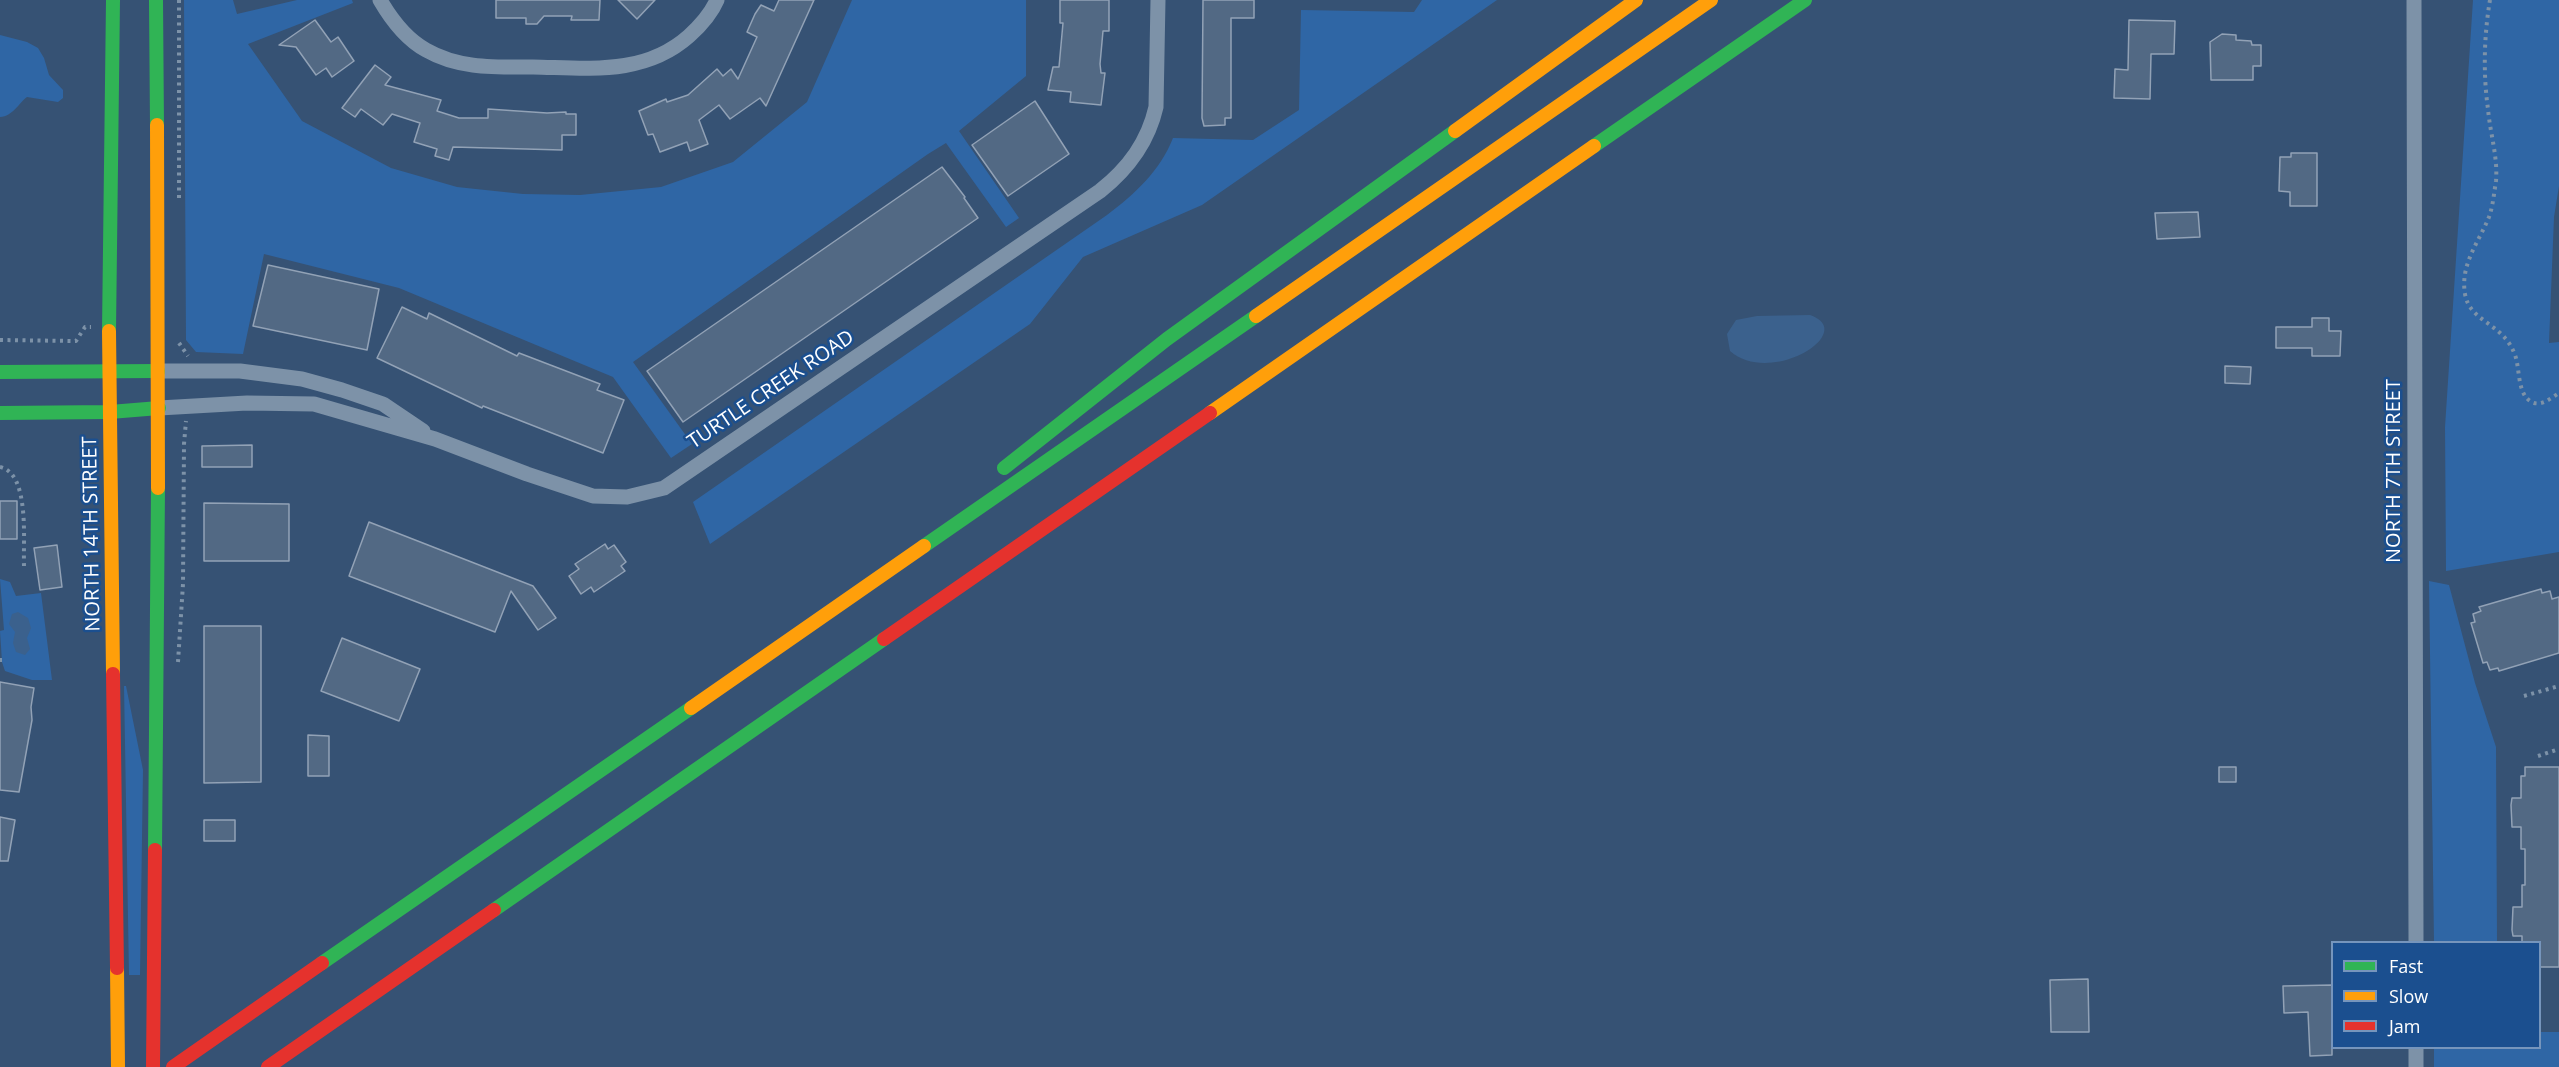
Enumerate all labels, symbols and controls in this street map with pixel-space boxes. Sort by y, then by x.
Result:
street label: TURTLE CREEK ROAD [683,325,859,455]
street label: NORTH 7TH STREET [2382,379,2406,563]
street label: NORTH 14TH STREET [78,436,106,632]
legend [2331,941,2541,1049]
text: Fast [2389,954,2423,978]
text: Slow [2389,984,2428,1008]
text: Jam [2389,1014,2421,1038]

